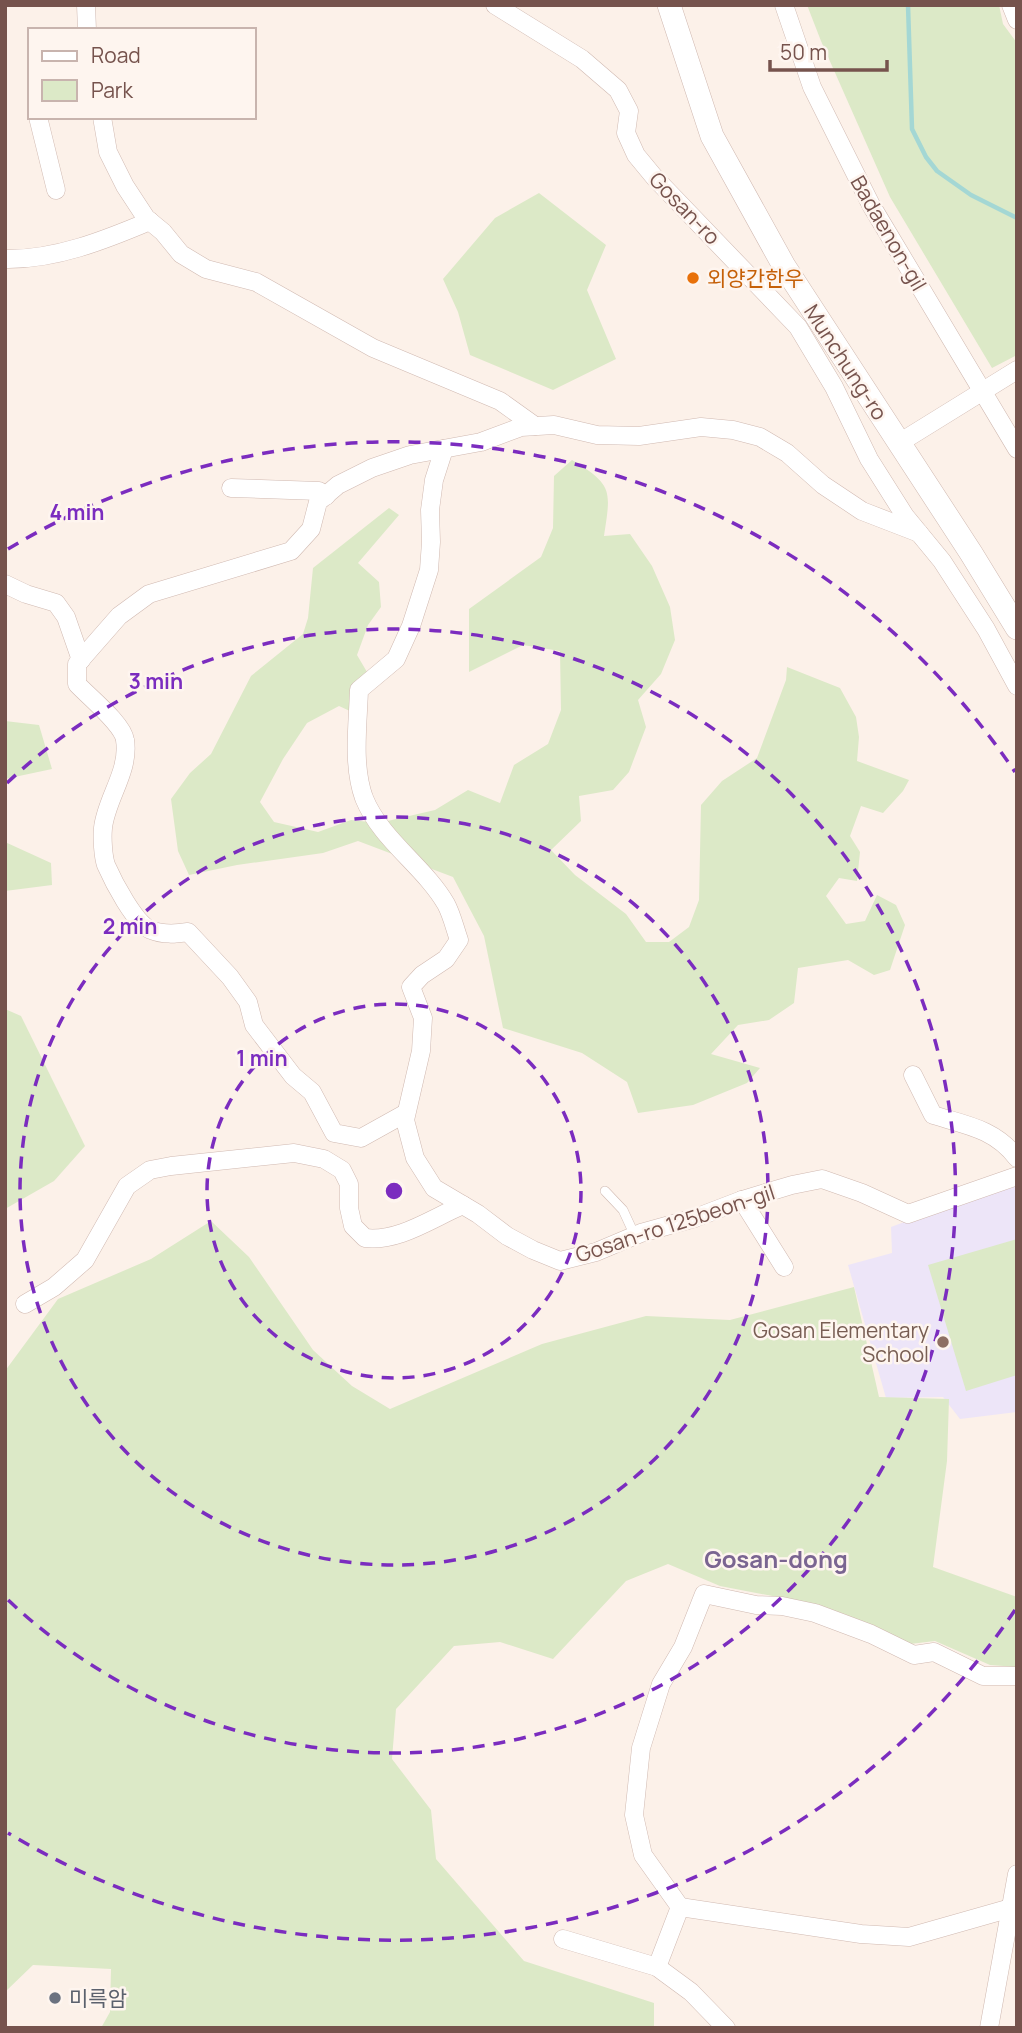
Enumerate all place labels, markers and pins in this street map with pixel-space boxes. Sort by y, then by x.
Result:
place label: 외양간한우 [707,264,804,292]
marker: 외양간한우 [685,270,701,286]
centre of rings [382,1179,406,1203]
place label: Gosan Elementary School [753,1316,929,1368]
marker: Gosan Elementary School [935,1334,951,1350]
place label: 미륵암 [69,1984,127,2012]
marker: 미륵암 [47,1990,63,2006]

